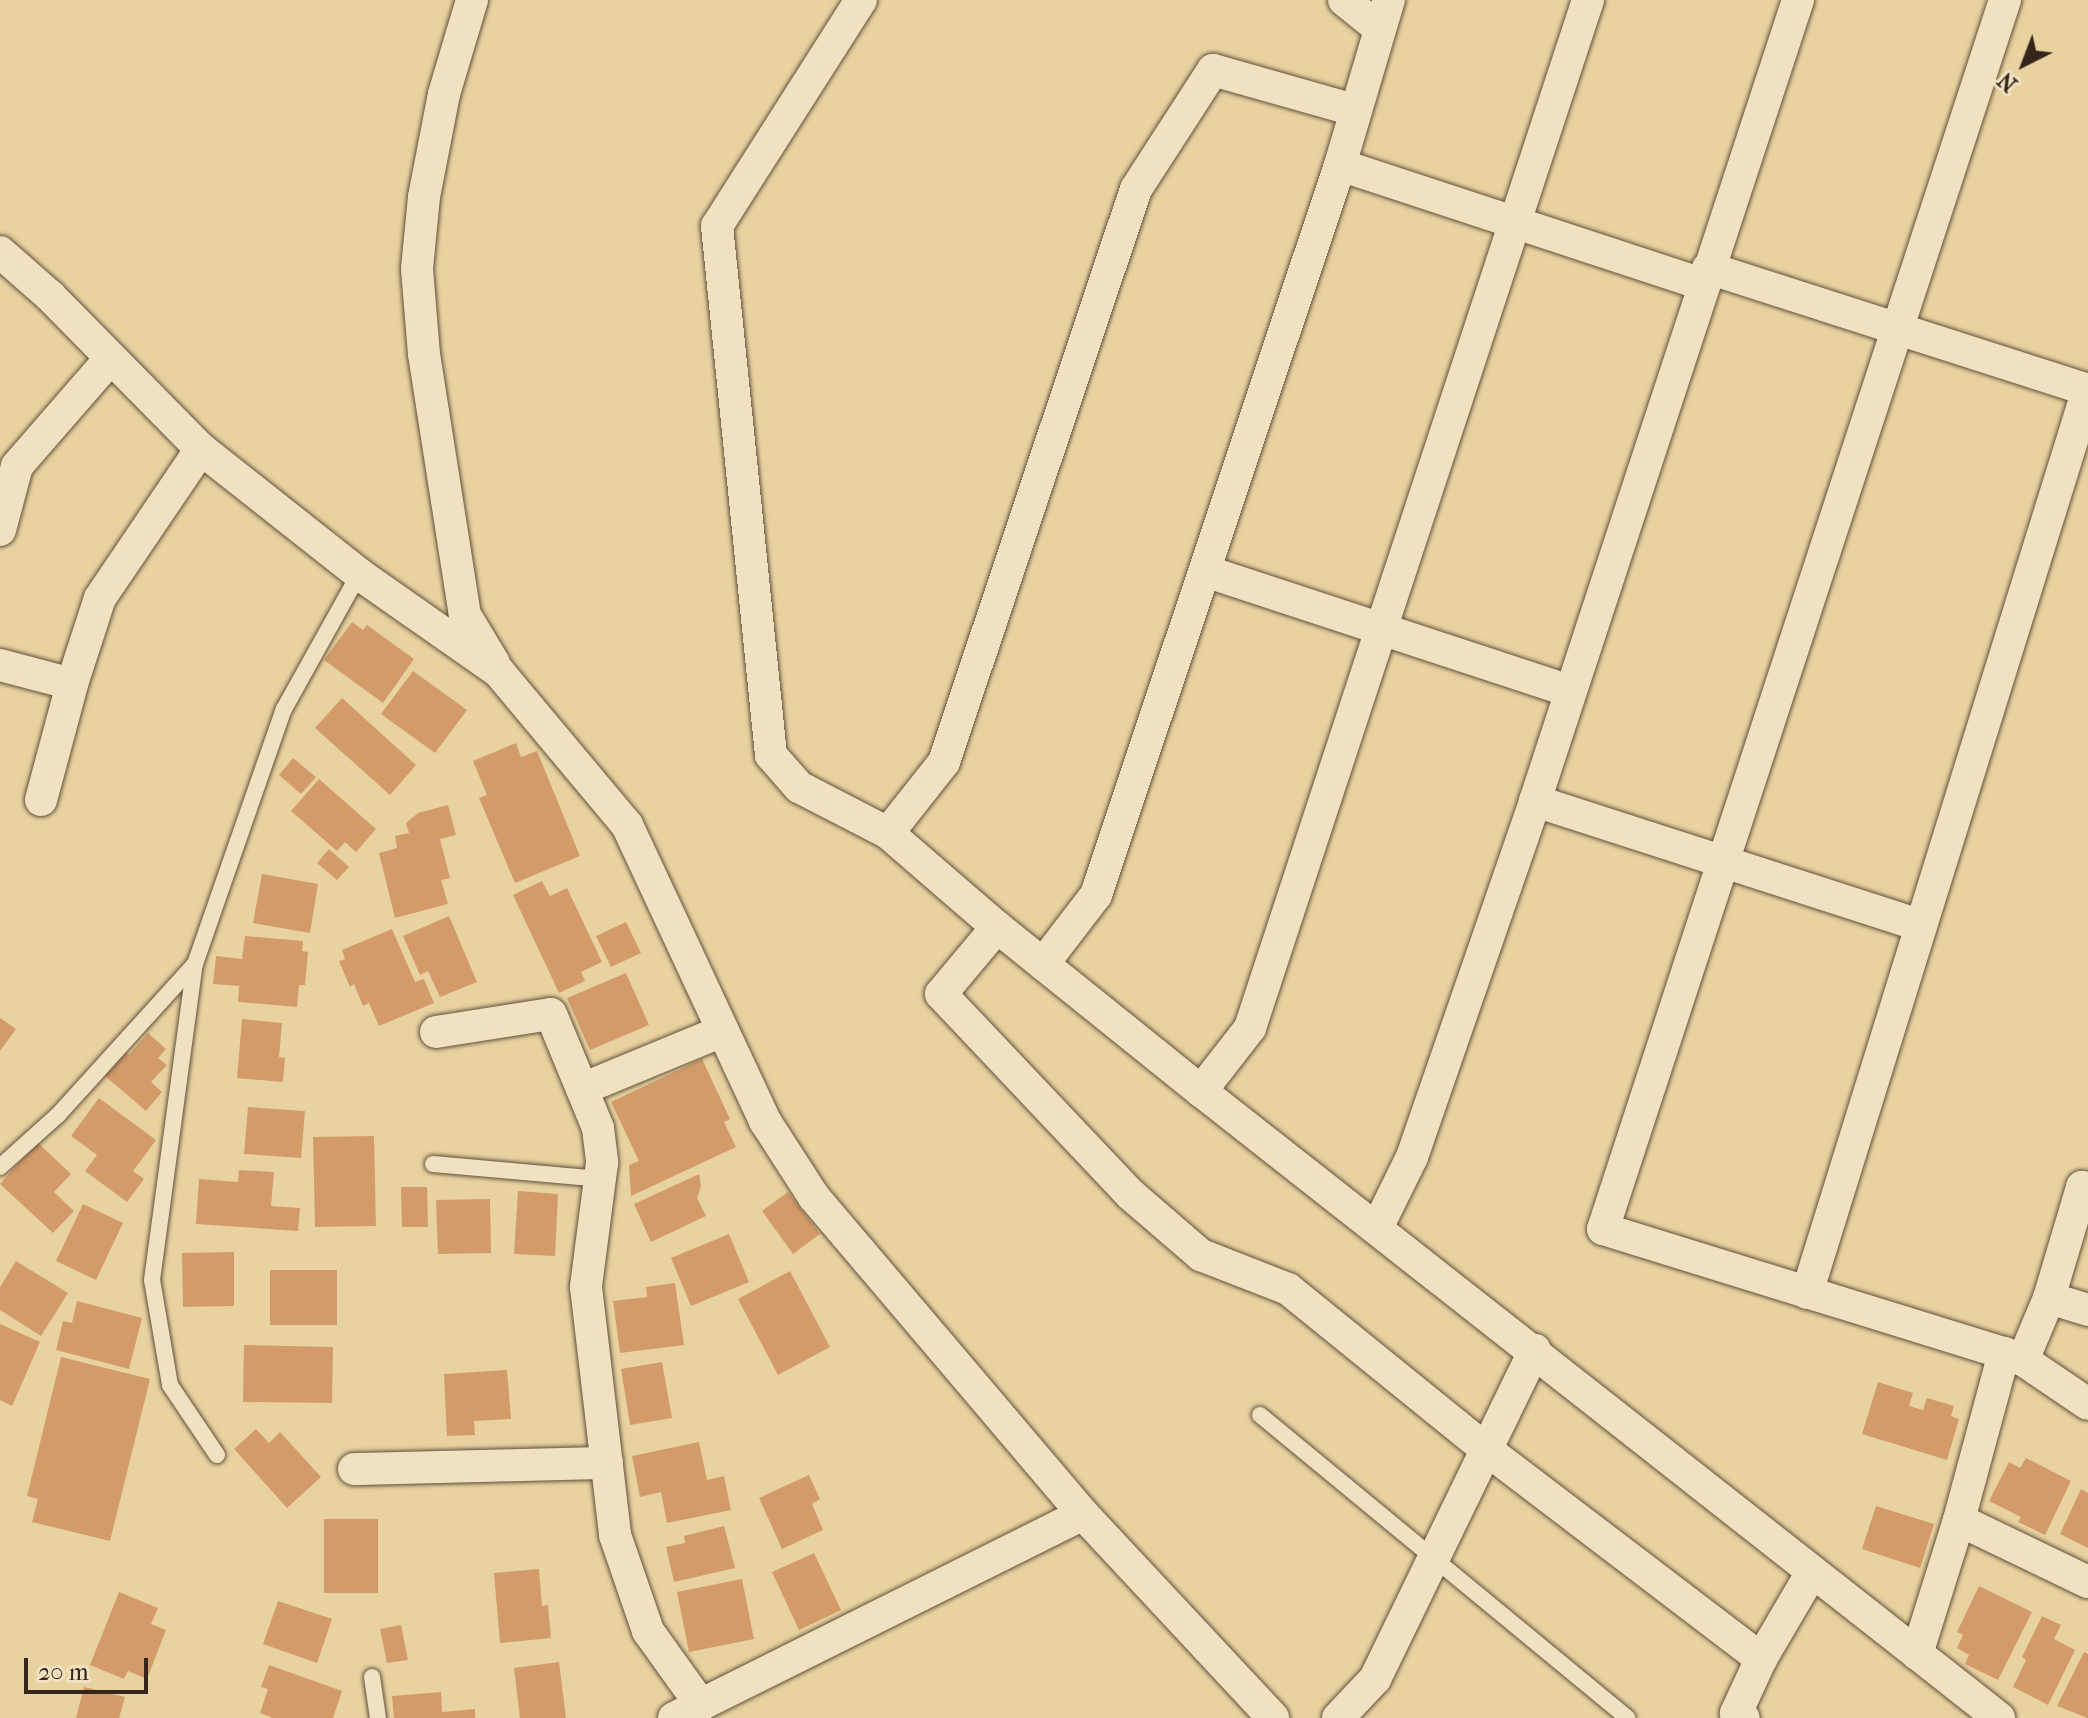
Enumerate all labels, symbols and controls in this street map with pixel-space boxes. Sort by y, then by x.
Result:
north arrow [1984,24,2064,104]
text: N [1993,67,2023,97]
scale bar [28,1642,152,1692]
text: 20 m [38,1658,89,1686]

